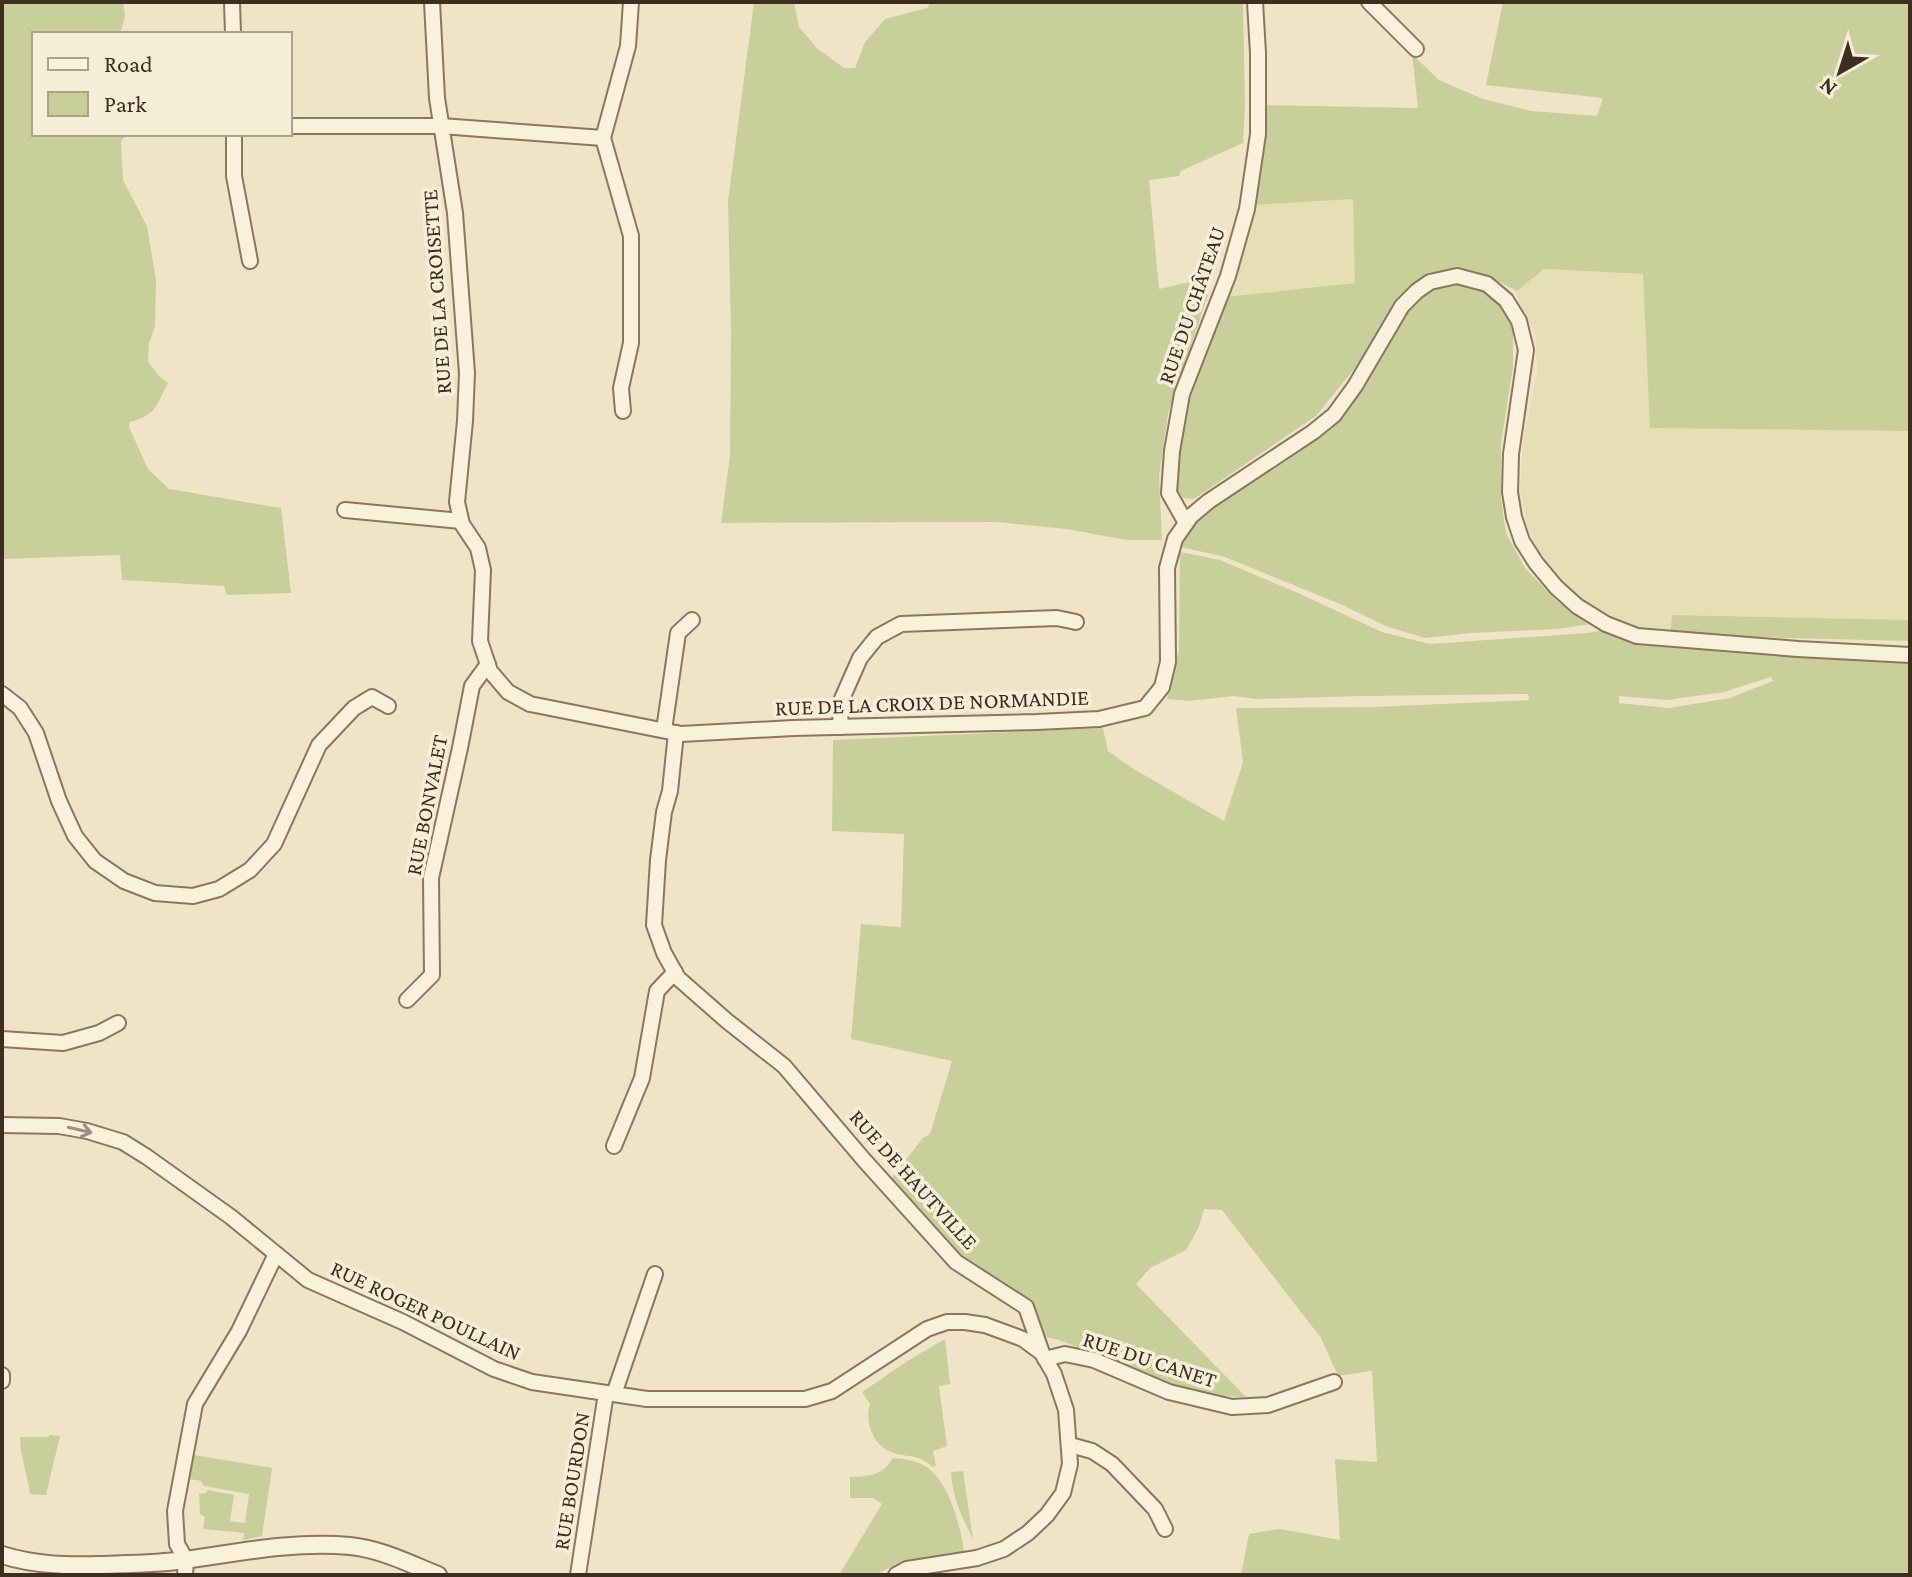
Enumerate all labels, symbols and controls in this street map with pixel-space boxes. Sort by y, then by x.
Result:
legend [32,32,292,136]
north arrow [1800,32,1880,112]
text: Road [104,50,153,77]
text: N [1814,73,1841,102]
text: Park [104,90,147,117]
street label: RUE DE LA CROISETTE [417,189,456,395]
street label: RUE DU CHÂTEAU [1153,223,1230,387]
street label: RUE DE LA CROIX DE NORMANDIE [775,685,1089,720]
street label: RUE BONVALET [401,733,452,877]
street label: RUE DE HAUTVILLE [844,1104,983,1254]
one-way arrow [66,1123,92,1138]
street label: RUE ROGER POULLAIN [327,1255,525,1365]
street label: RUE DU CANET [1080,1326,1220,1393]
street label: RUE BOURDON [548,1410,595,1552]

